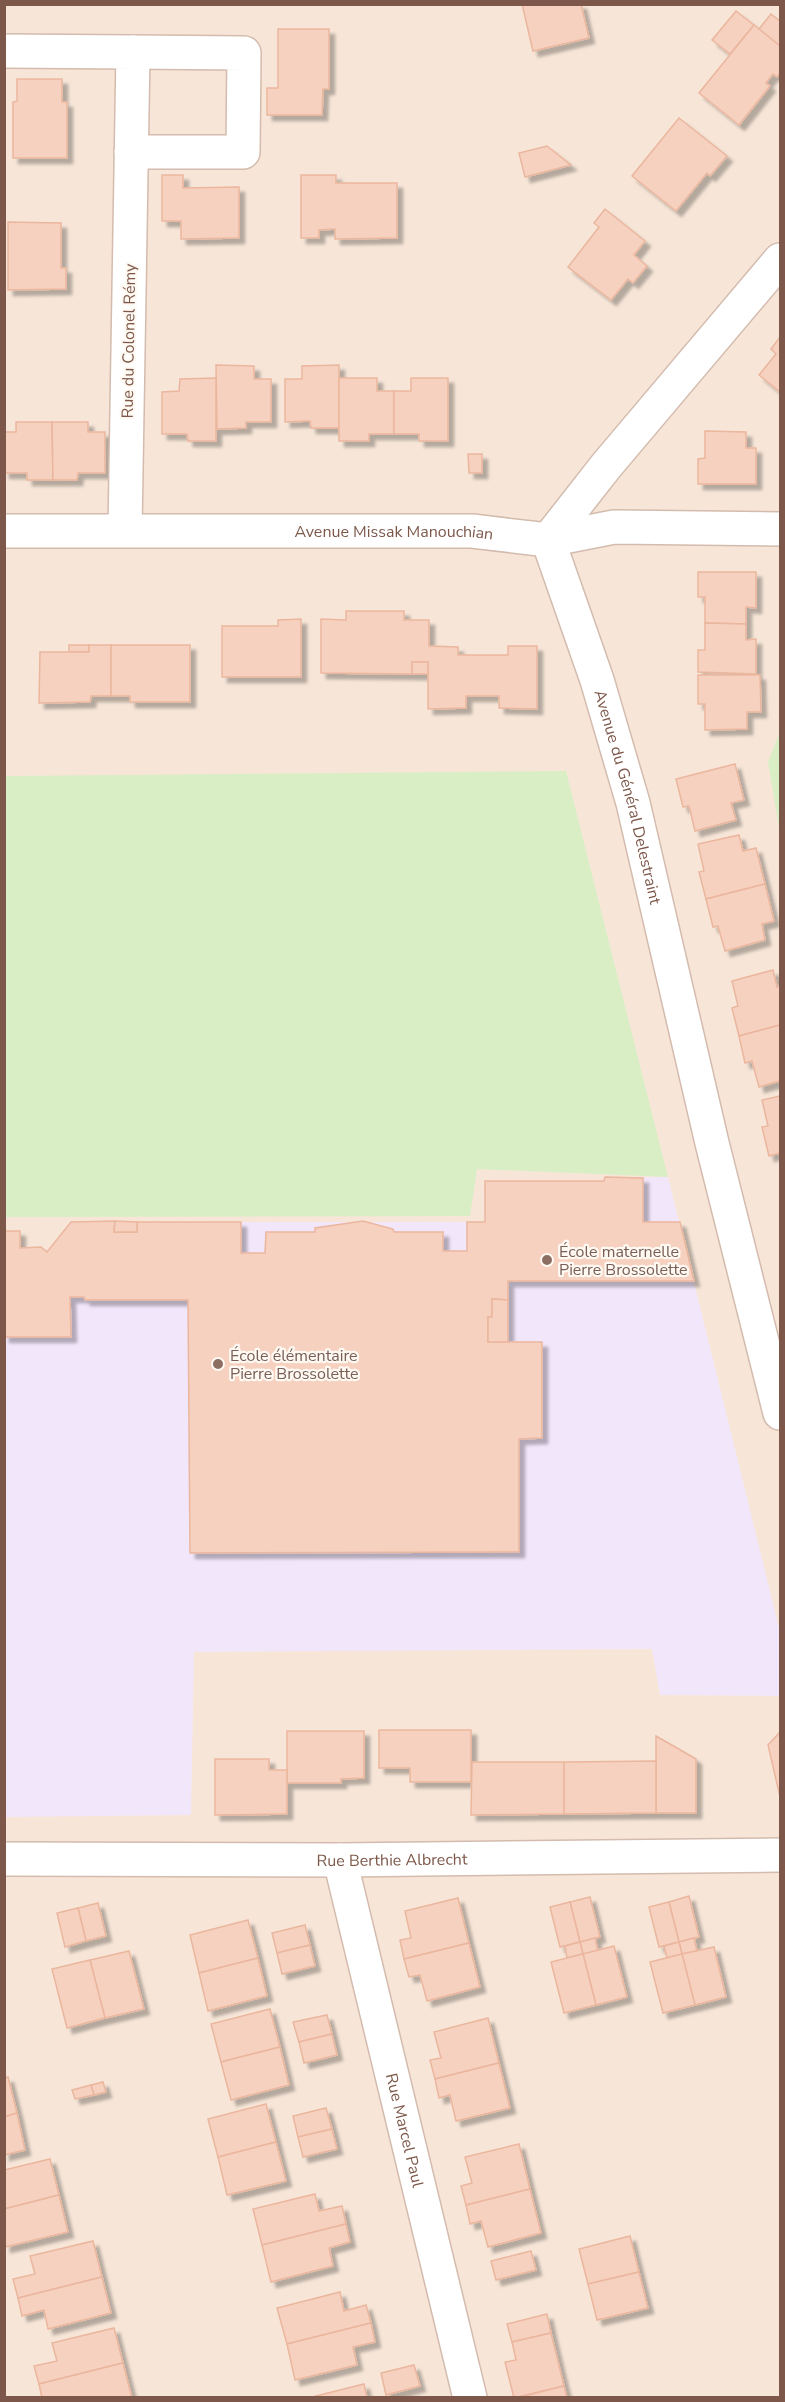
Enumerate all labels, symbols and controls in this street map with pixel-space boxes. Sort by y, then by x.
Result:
street label: Rue du Colonel Rémy [117,263,141,419]
street label: Avenue Missak Manouchian [294,521,495,545]
street label: Avenue du Général Delestraint [588,687,666,907]
place label: École maternelle Pierre Brossolette [559,1241,688,1281]
marker: École maternelle Pierre Brossolette [540,1253,554,1267]
place label: École élémentaire Pierre Brossolette [230,1345,359,1385]
marker: École élémentaire Pierre Brossolette [211,1357,225,1371]
street label: Rue Berthie Albrecht [316,1849,468,1872]
street label: Rue Marcel Paul [380,2071,429,2190]

